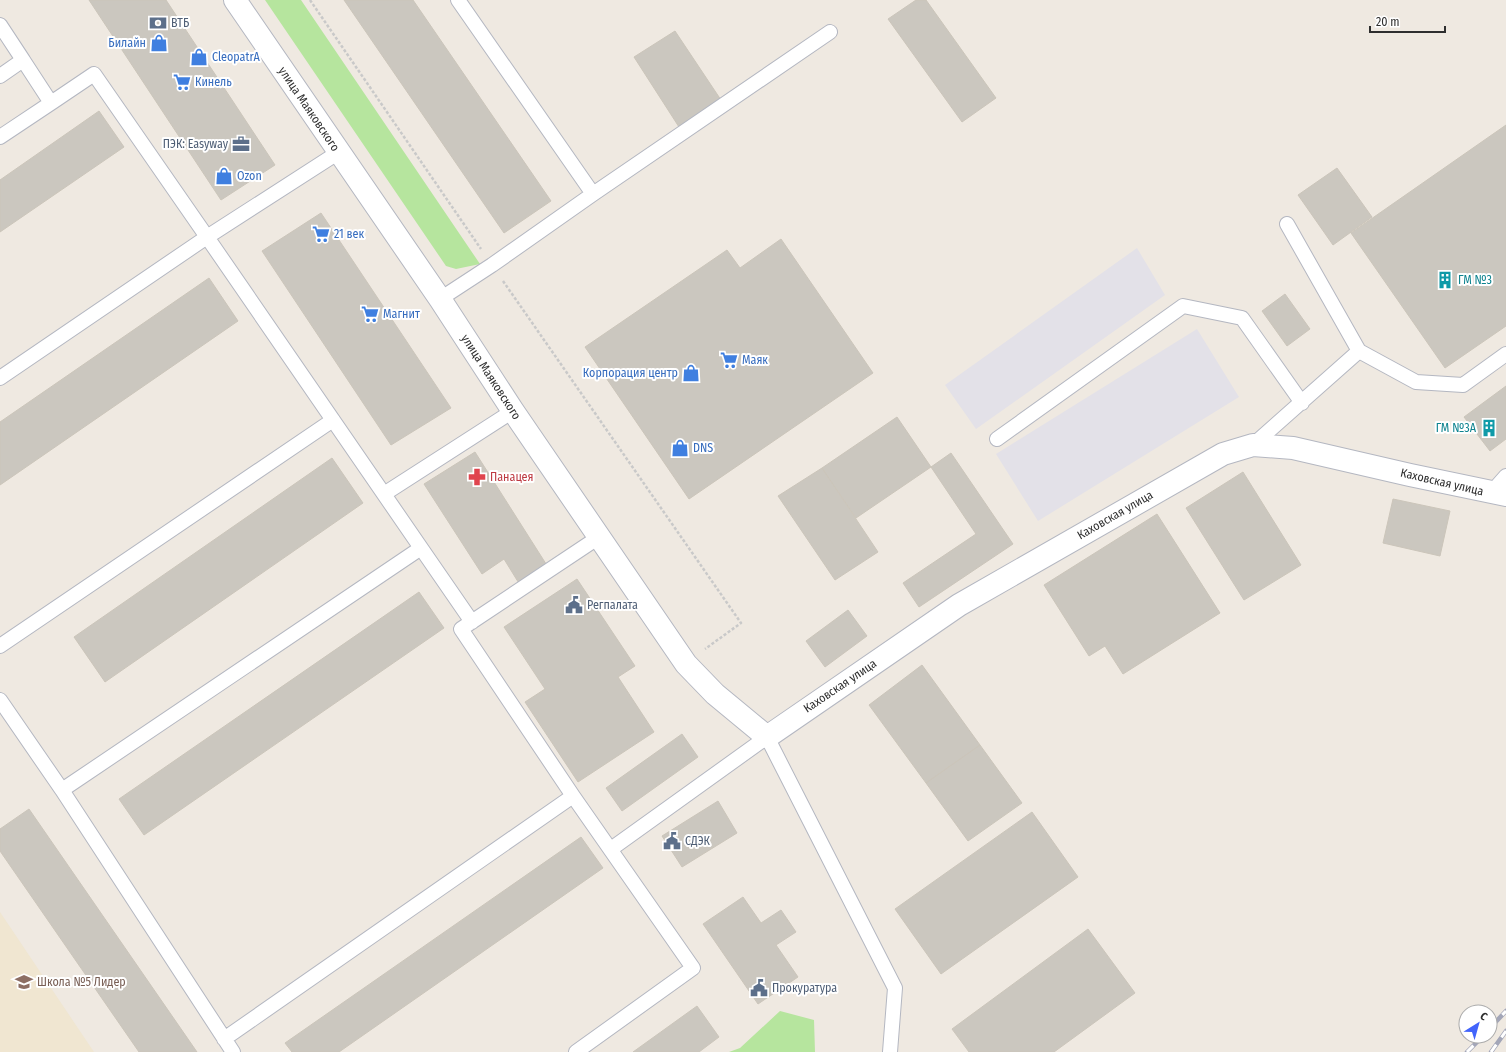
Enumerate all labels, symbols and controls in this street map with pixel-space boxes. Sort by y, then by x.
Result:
scale bar [1370,8,1445,34]
bank icon: ВТБ [148,13,168,33]
text: 20 m [1376,15,1400,29]
place label: ВТБ [171,16,189,30]
shop icon: Билайн [149,33,169,53]
place label: Билайн [108,36,146,50]
shop icon: CleopatrA [189,47,209,67]
place label: CleopatrA [212,50,261,64]
street label: улица Маяковского [276,64,342,154]
supermarket icon: Кинель [172,72,192,92]
place label: Кинель [195,75,232,89]
office icon: ПЭК: Easyway [231,134,251,154]
place label: ПЭК: Easyway [163,137,229,151]
shop icon: Ozon [214,166,234,186]
place label: Ozon [237,169,262,183]
supermarket icon: 21 век [311,224,331,244]
place label: 21 век [334,227,364,241]
building icon: ГМ №3 [1435,270,1455,290]
place label: ГМ №3 [1458,273,1492,287]
supermarket icon: Магнит [360,304,380,324]
place label: Магнит [383,307,420,321]
street label: улица Маяковского [458,332,524,422]
supermarket icon: Маяк [719,350,739,370]
place label: Маяк [742,353,768,367]
shop icon: Корпорация центр [681,363,701,383]
place label: Корпорация центр [583,366,678,380]
building icon: ГМ №3А [1479,418,1499,438]
place label: ГМ №3А [1436,421,1477,435]
shop icon: DNS [670,438,690,458]
place label: DNS [693,441,713,455]
street label: Каховская улица [1399,466,1485,498]
pharmacy icon: Панацея [467,467,487,487]
place label: Панацея [490,470,533,484]
street label: Каховская улица [1075,488,1155,542]
public building icon: Регпалата [564,595,584,615]
place label: Регпалата [587,598,638,612]
street label: Каховская улица [801,656,879,716]
public building icon: СДЭК [662,831,682,851]
place label: СДЭК [685,834,711,848]
school or university icon: Школа №5 Лидер [14,972,34,992]
place label: Школа №5 Лидер [37,975,126,989]
public building icon: Прокуратура [749,978,769,998]
place label: Прокуратура [772,981,837,995]
north arrow [1458,1004,1498,1044]
text: С [1478,1009,1490,1023]

